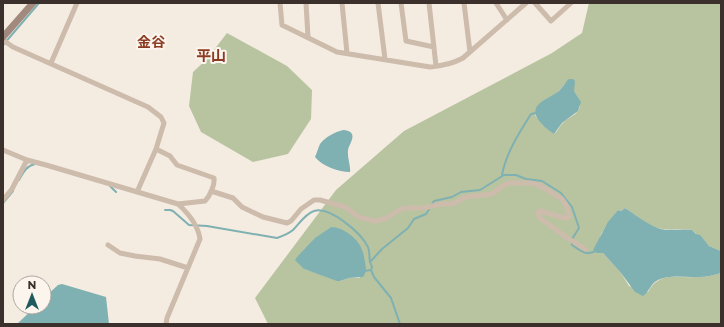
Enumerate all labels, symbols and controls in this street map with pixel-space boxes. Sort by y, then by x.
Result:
district label: 金谷 [137,33,166,51]
district label: 平山 [196,46,226,65]
north arrow [12,275,52,315]
text: N [28,278,36,292]

